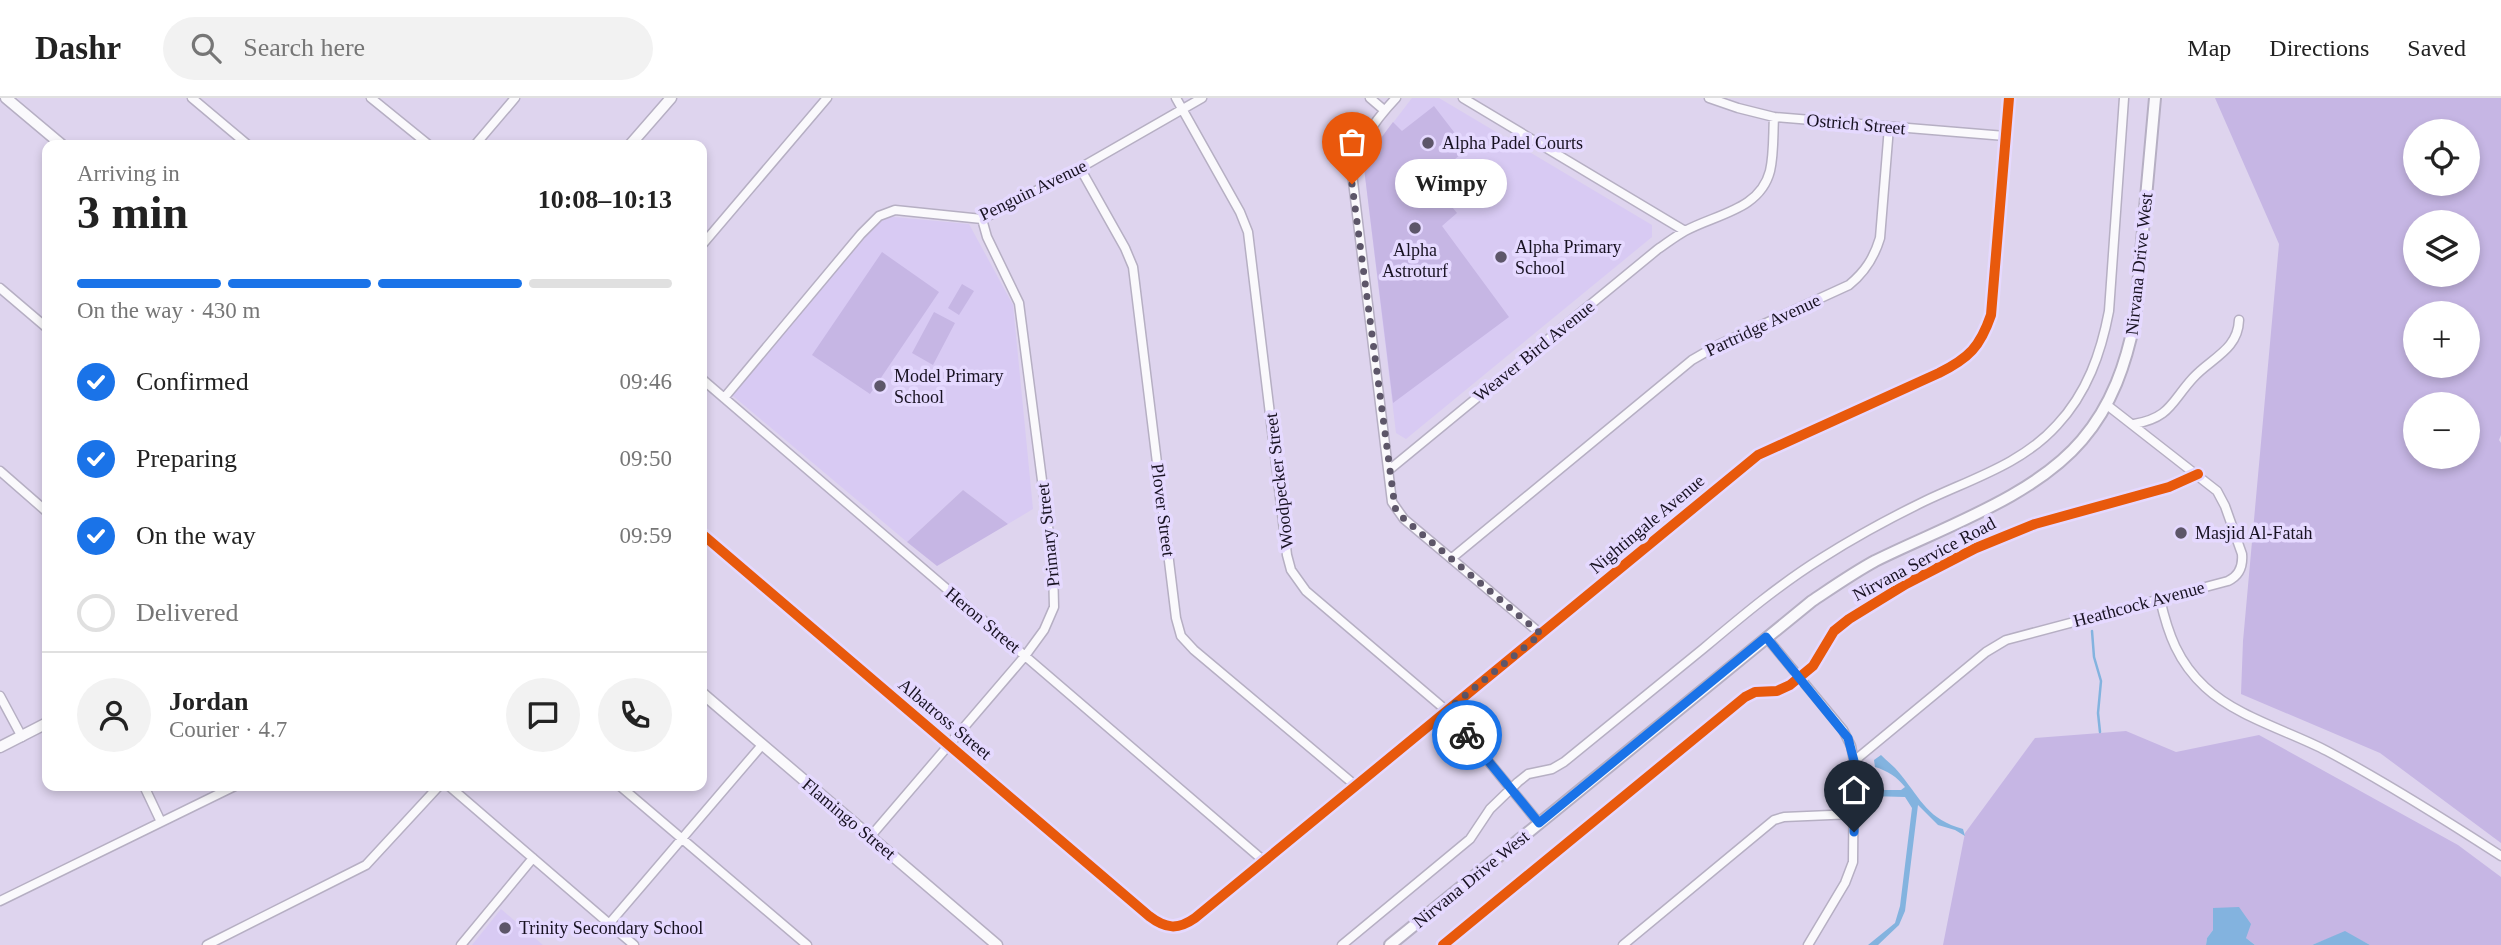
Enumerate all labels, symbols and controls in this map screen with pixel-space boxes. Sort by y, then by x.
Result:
search box [163,17,653,80]
icon: search [187,29,225,67]
text: Dashr [35,30,121,66]
text: Search here [243,33,365,62]
text: Map [2187,35,2231,61]
text: Directions [2269,35,2369,61]
text: Saved [2407,35,2466,61]
street label: Ostrich Street [1806,110,1906,138]
pin [1322,112,1382,184]
map controls [2403,119,2480,469]
button: locate [2403,119,2480,196]
icon: bag [1333,123,1371,161]
place label: Alpha Padel Courts [1442,133,1583,153]
marker: Alpha Padel Courts [1420,135,1436,151]
street label: Penguin Avenue [976,155,1090,225]
callout: Wimpy [1394,160,1506,208]
text: Arriving in [77,161,180,186]
text: Wimpy [1415,171,1487,196]
text: 10:08–10:13 [538,185,672,214]
text: 3 min [77,187,188,238]
street label: Nirvana Drive West [2122,192,2156,336]
button: layers [2403,210,2480,287]
marker: Alpha Astroturf [1407,220,1423,236]
place label: Alpha Primary School [1515,237,1621,278]
place label: Alpha Astroturf [1382,240,1448,281]
marker: Alpha Primary School [1493,249,1509,265]
street label: Partridge Avenue [1703,290,1823,360]
street label: Weaver Bird Avenue [1470,296,1598,406]
text: On the way · 430 m [77,298,260,323]
button: + [2403,301,2480,378]
icon: check [77,363,115,401]
place label: Model Primary School [894,366,1004,407]
text: Confirmed [136,367,249,396]
text: 09:46 [620,369,672,394]
marker: Model Primary School [872,378,888,394]
button: − [2403,392,2480,469]
street label: Woodpecker Street [1261,412,1297,550]
icon: check [77,440,115,478]
text: Preparing [136,444,237,473]
text: 09:50 [620,446,672,471]
street label: Plover Street [1147,462,1179,558]
street label: Nightingale Avenue [1586,470,1708,578]
street label: Primary Street [1033,482,1063,588]
street label: Nirvana Service Road [1849,513,1999,605]
icon: check [77,517,115,555]
text: On the way [136,521,256,550]
text: 09:59 [620,523,672,548]
place label: Masjid Al-Fatah [2195,523,2313,543]
marker: Masjid Al-Fatah [2173,525,2189,541]
street label: Heathcock Avenue [2071,577,2207,631]
street label: Heron Street [942,583,1024,657]
text: Delivered [136,598,239,627]
street label: Albatross Street [894,674,996,764]
button: person [77,678,151,752]
button: chat [506,678,580,752]
button: phone [598,678,672,752]
text: Jordan [169,687,248,716]
courier [1432,700,1502,770]
icon: bike [1448,716,1486,754]
text: Courier · 4.7 [169,717,287,742]
pin [1824,760,1884,832]
icon: home [1835,771,1873,809]
street label: Flamingo Street [798,774,900,864]
street label: Nirvana Drive West [1409,826,1533,932]
place label: Trinity Secondary School [519,918,703,938]
marker: Trinity Secondary School [497,920,513,936]

